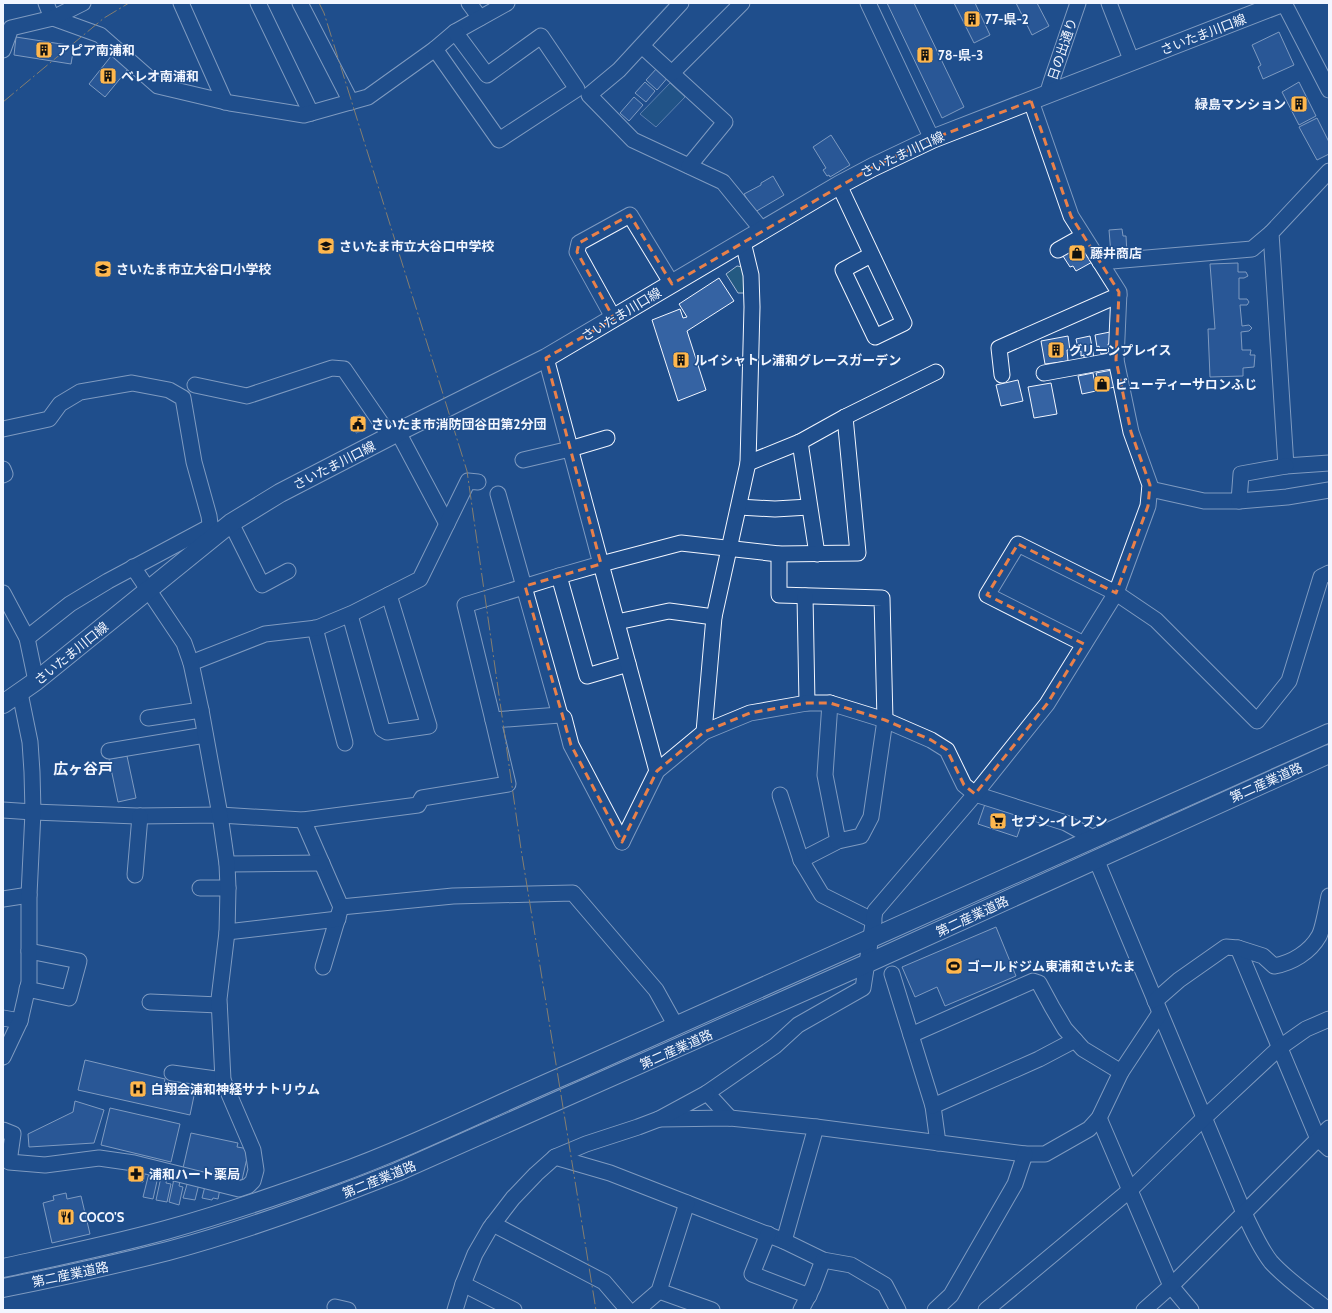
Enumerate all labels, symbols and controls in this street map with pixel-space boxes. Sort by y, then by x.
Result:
building icon: 77-県-2 [962,9,982,29]
street label: さいたま川口線 [1158,10,1248,58]
place label: 77-県-2 [985,11,1029,27]
street label: 日の出通り [1044,16,1080,82]
building icon: アピア南浦和 [34,40,54,60]
place label: アピア南浦和 [57,42,135,58]
building icon: 78-県-3 [915,45,935,65]
place label: 78-県-3 [938,47,983,63]
building icon: ベレオ南浦和 [98,66,118,86]
place label: ベレオ南浦和 [121,68,199,84]
building icon: 緑島マンション [1289,94,1309,114]
place label: 緑島マンション [1194,96,1286,112]
street label: さいたま川口線 [858,128,946,180]
school or university icon: さいたま市立大谷口中学校 [316,236,336,256]
place label: さいたま市立大谷口中学校 [339,238,495,254]
shop icon: 藤井商店 [1067,243,1087,263]
place label: 藤井商店 [1090,245,1142,261]
school or university icon: さいたま市立大谷口小学校 [93,259,113,279]
place label: さいたま市立大谷口小学校 [116,261,272,277]
street label: さいたま川口線 [578,284,664,344]
building icon: グリーンプレイス [1046,340,1066,360]
place label: グリーンプレイス [1069,342,1172,358]
building icon: ルイシャトレ浦和グレースガーデン [671,350,691,370]
place label: ルイシャトレ浦和グレースガーデン [694,352,901,368]
shop icon: ビューティーサロンふじ [1092,374,1112,394]
place label: ビューティーサロンふじ [1115,376,1257,392]
public building icon: さいたま市消防団谷田第2分団 [348,414,368,434]
place label: さいたま市消防団谷田第2分団 [371,416,547,432]
street label: さいたま川口線 [290,437,378,493]
street label: さいたま川口線 [31,618,111,688]
street label: 第二産業道路 [1227,759,1305,805]
district label: 広ヶ谷戸 [53,760,113,778]
supermarket icon: セブン-イレブン [988,811,1008,831]
place label: セブン-イレブン [1011,813,1107,829]
street label: 第二産業道路 [933,892,1011,940]
sports icon: ゴールドジム東浦和さいたま [944,956,964,976]
place label: ゴールドジム東浦和さいたま [967,958,1136,974]
street label: 第二産業道路 [637,1026,715,1072]
hospital icon: 白翔会浦和神経サナトリウム [128,1079,148,1099]
place label: 白翔会浦和神経サナトリウム [151,1081,320,1097]
street label: 第二産業道路 [340,1157,418,1201]
pharmacy icon: 浦和ハート薬局 [126,1164,146,1184]
place label: 浦和ハート薬局 [149,1166,240,1182]
restaurant icon: COCO'S [56,1207,76,1227]
place label: COCO'S [79,1209,125,1225]
street label: 第二産業道路 [30,1258,110,1290]

